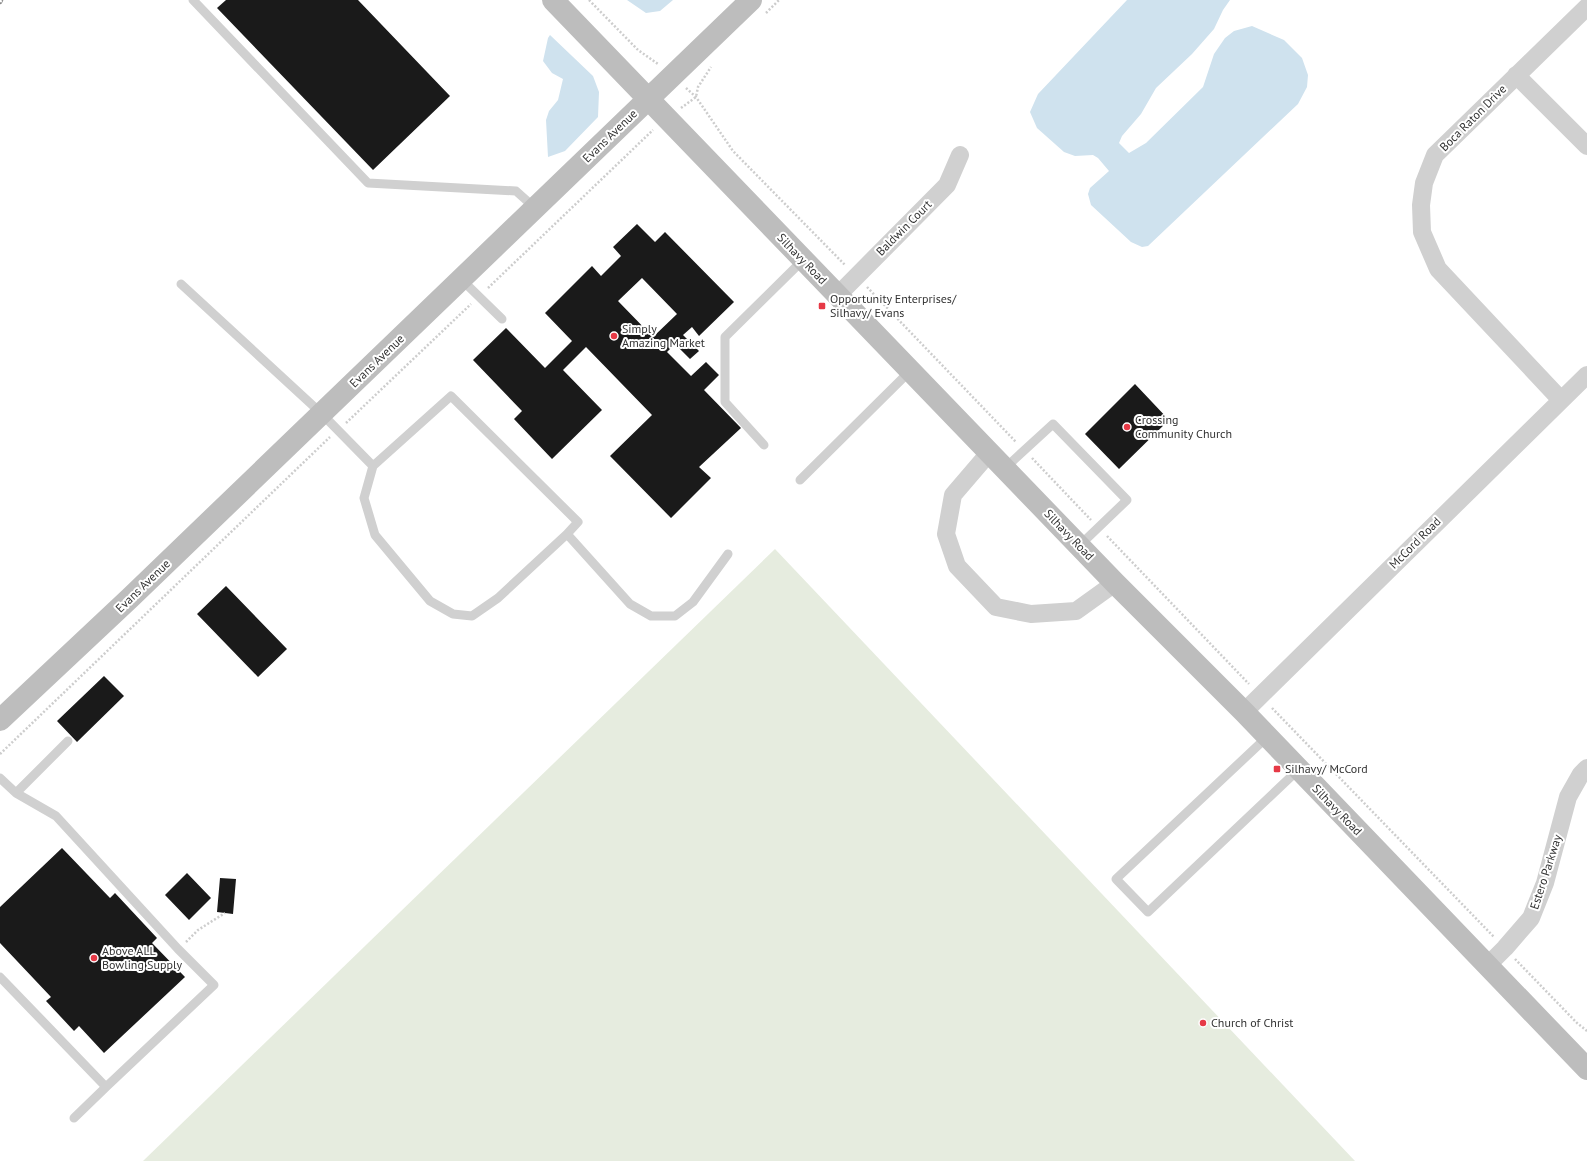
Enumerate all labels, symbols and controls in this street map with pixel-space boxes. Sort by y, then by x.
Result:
street label: Boca Raton Drive [1436,81,1509,154]
street label: Evans Avenue [579,106,640,165]
street label: Baldwin Court [873,197,935,259]
street label: Silhavy Road [774,230,830,287]
place label: Opportunity Enterprises/ Silhavy/ Evans [830,291,957,320]
marker: Opportunity Enterprises/ Silhavy/ Evans [817,301,827,311]
place label: Simply Amazing Market [622,321,705,350]
street label: Evans Avenue [346,331,407,390]
marker: Simply Amazing Market [609,331,619,341]
place label: Crossing Community Church [1135,412,1232,441]
marker: Crossing Community Church [1122,422,1132,432]
street label: Silhavy Road [1041,506,1097,563]
street label: McCord Road [1386,514,1444,572]
street label: Evans Avenue [112,556,173,615]
place label: Silhavy/ McCord [1285,761,1368,776]
marker: Silhavy/ McCord [1272,764,1282,774]
street label: Silhavy Road [1309,781,1365,838]
street label: Estero Parkway [1526,832,1565,911]
place label: Above ALL Bowling Supply [102,943,182,972]
marker: Above ALL Bowling Supply [89,953,99,963]
place label: Church of Christ [1211,1015,1293,1030]
marker: Church of Christ [1198,1018,1208,1028]

